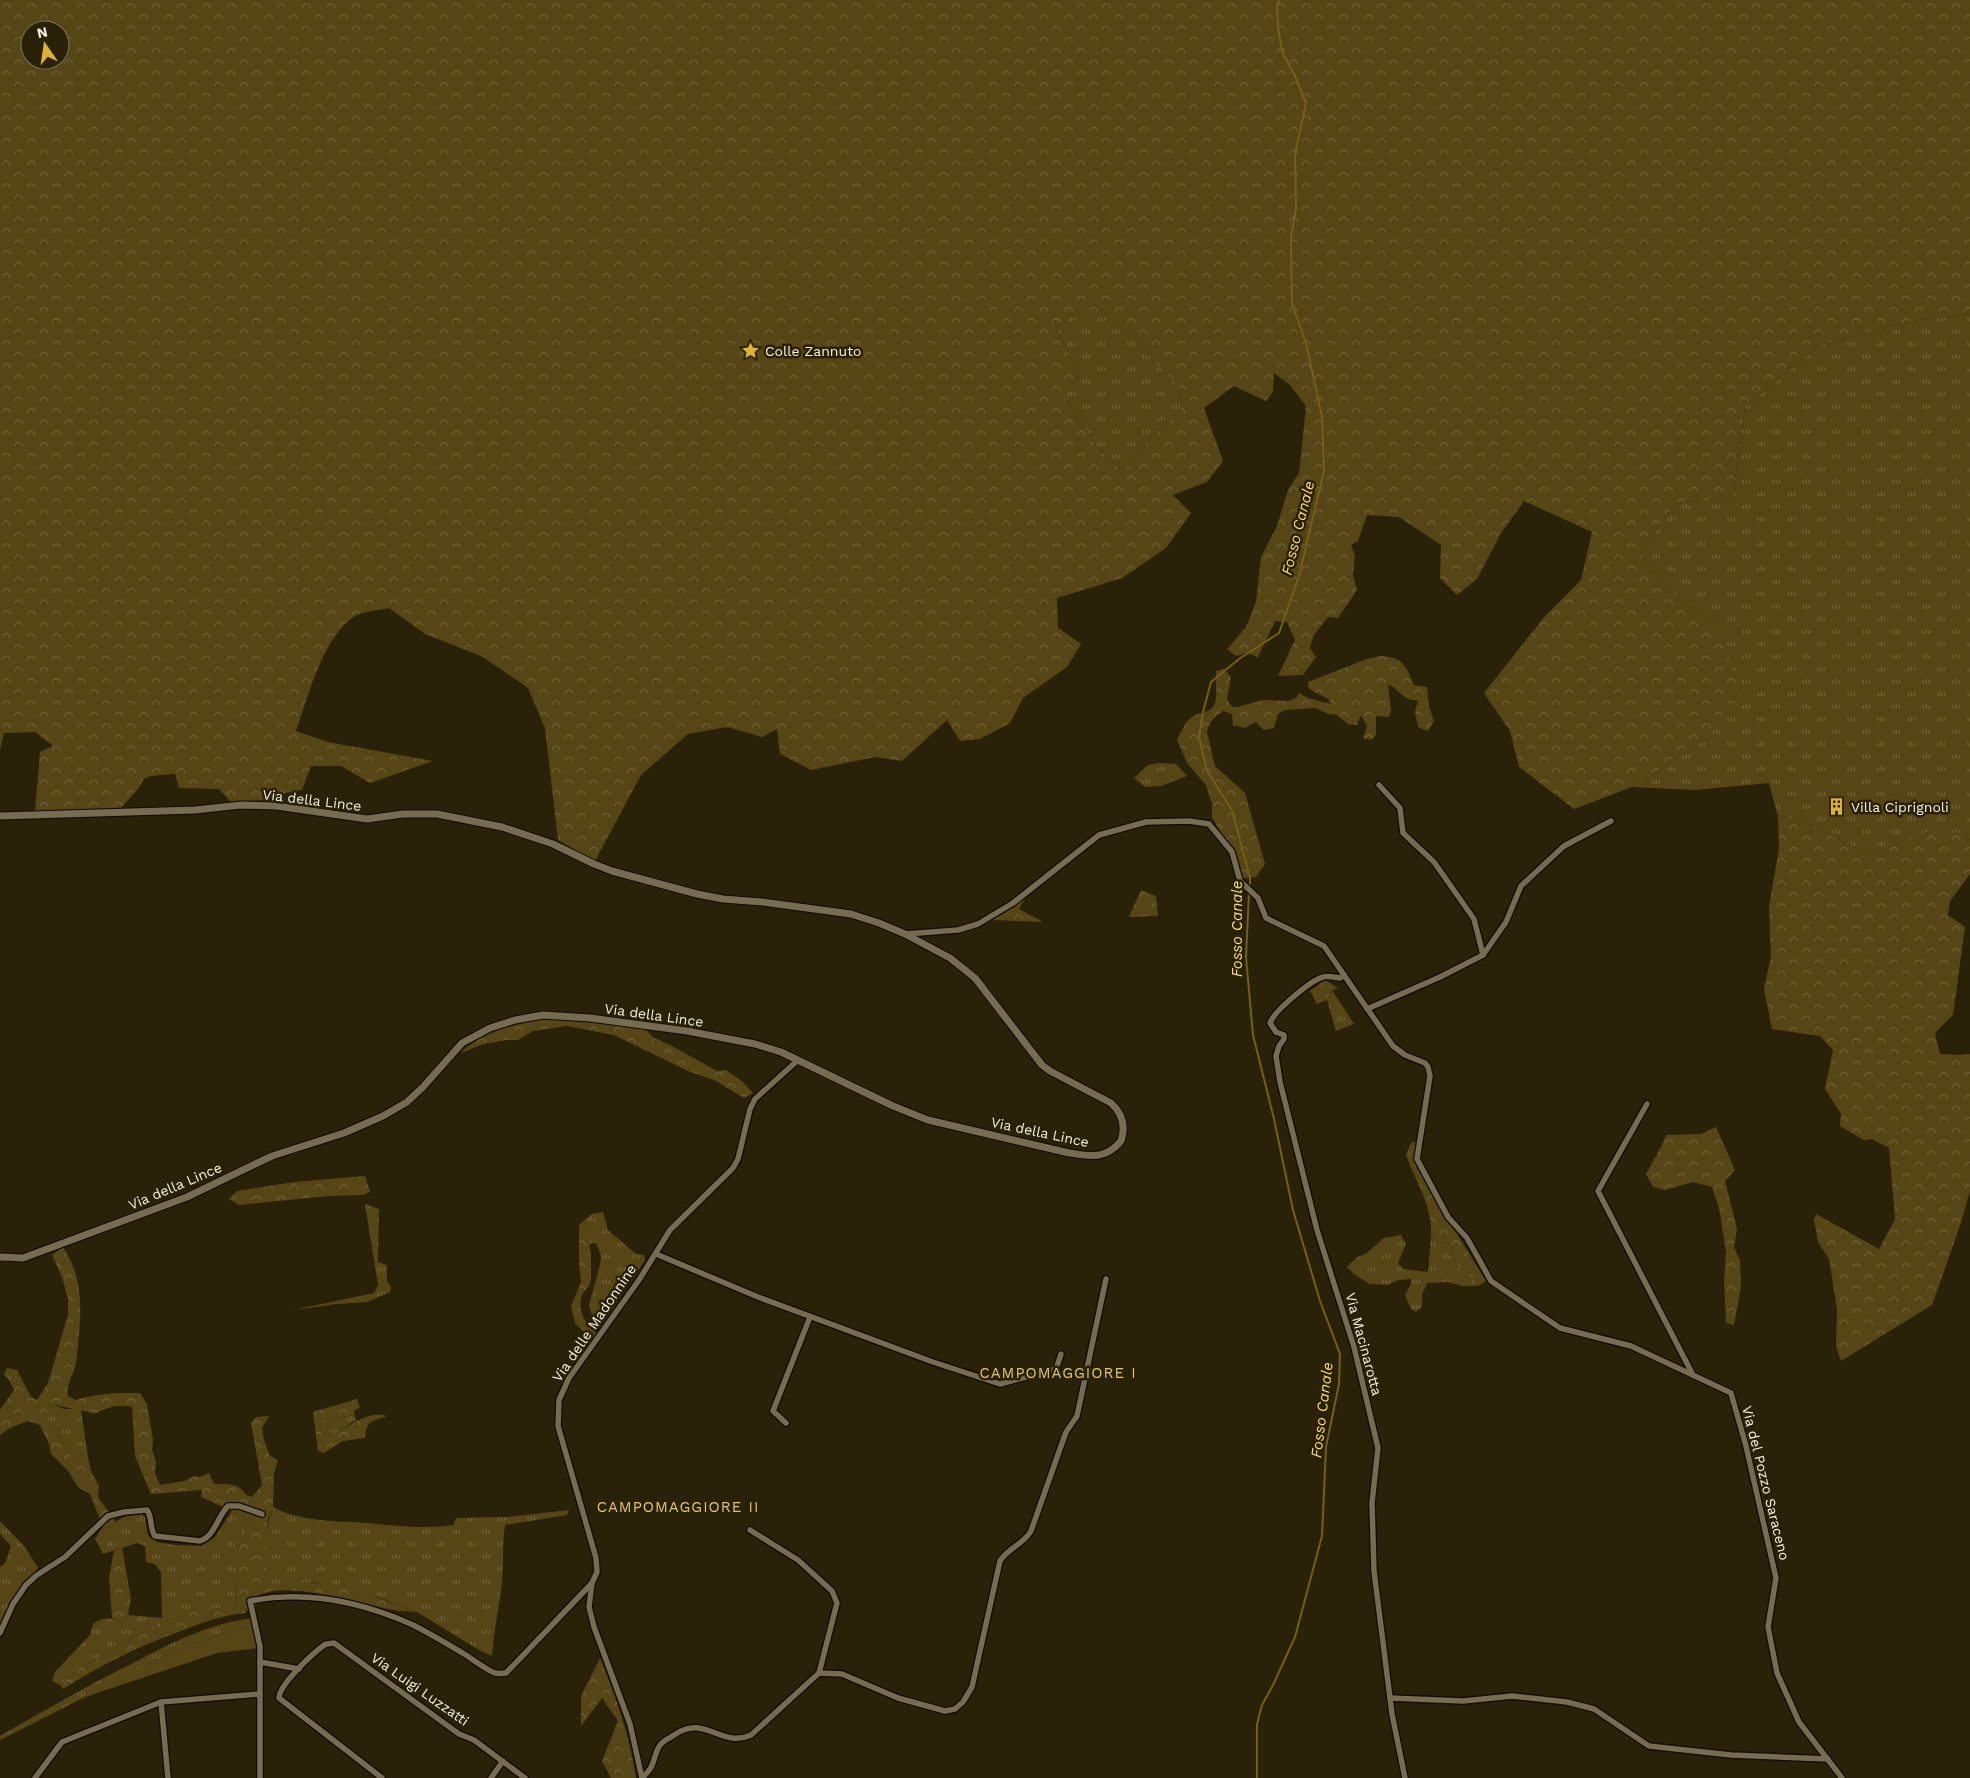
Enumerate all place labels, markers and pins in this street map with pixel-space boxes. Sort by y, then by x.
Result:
place icon: Colle Zannuto [741,341,761,361]
place label: Colle Zannuto [765,343,861,359]
building icon: Villa Ciprignoli [1827,797,1847,817]
place label: Villa Ciprignoli [1851,799,1949,815]

